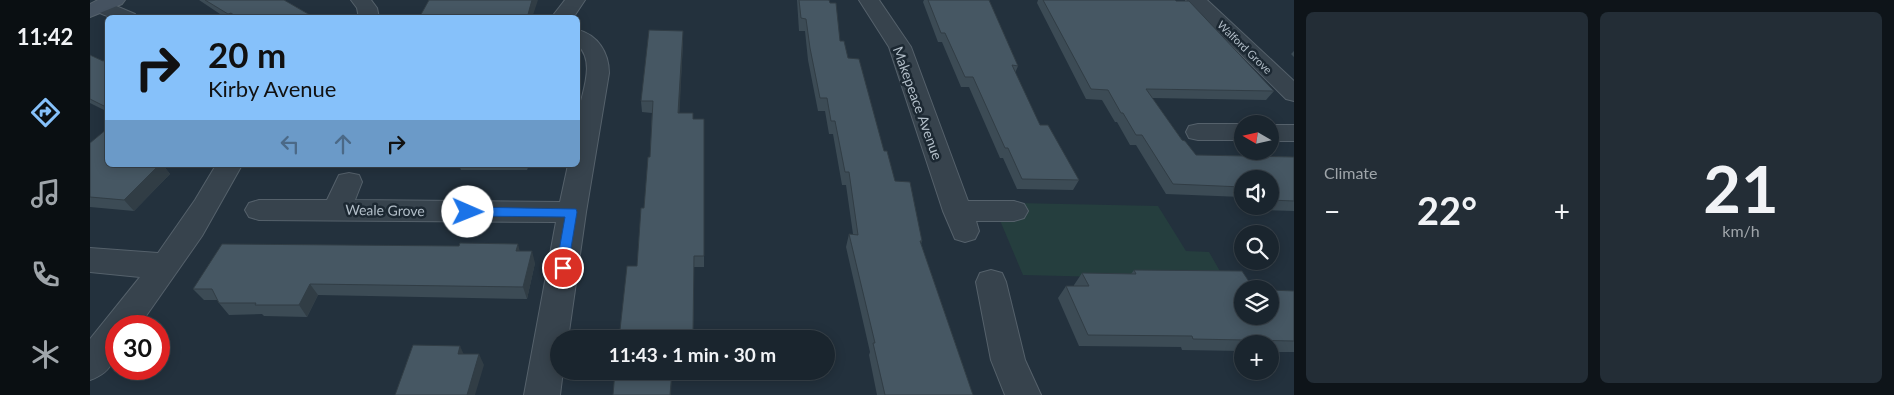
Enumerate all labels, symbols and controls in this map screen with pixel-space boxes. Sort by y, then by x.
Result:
street label: Walford Grove [1215,18,1275,76]
text: 11:42 [17,23,73,50]
text: 20 m [208,33,286,75]
icon: right [125,35,190,100]
street label: Makepeace Avenue [890,44,946,162]
text: Kirby Avenue [208,75,336,102]
icon: directions [28,95,63,130]
north arrow [1234,115,1279,160]
map controls [1234,115,1279,380]
icon: left [276,130,304,158]
icon: ahead [329,130,357,158]
icon: right [382,130,410,158]
text: 21 [1703,149,1779,227]
text: Climate [1324,163,1377,182]
button: sound [1234,170,1279,215]
icon: music [28,176,63,211]
position arrow [441,185,493,237]
text: 22° [1417,187,1477,233]
text: − [1324,194,1340,228]
text: + [1554,194,1570,228]
street label: Weale Grove [345,201,425,219]
text: km/h [1722,221,1760,240]
button: search [1234,225,1279,270]
pin [542,247,584,289]
icon: arrive [549,254,577,282]
icon: phone [28,257,63,292]
button: layers [1234,280,1279,325]
speed limit sign: 30 [105,315,170,380]
button: + [1234,335,1279,380]
icon: climate [28,337,63,372]
text: 11:43 · 1 min · 30 m [609,343,776,366]

